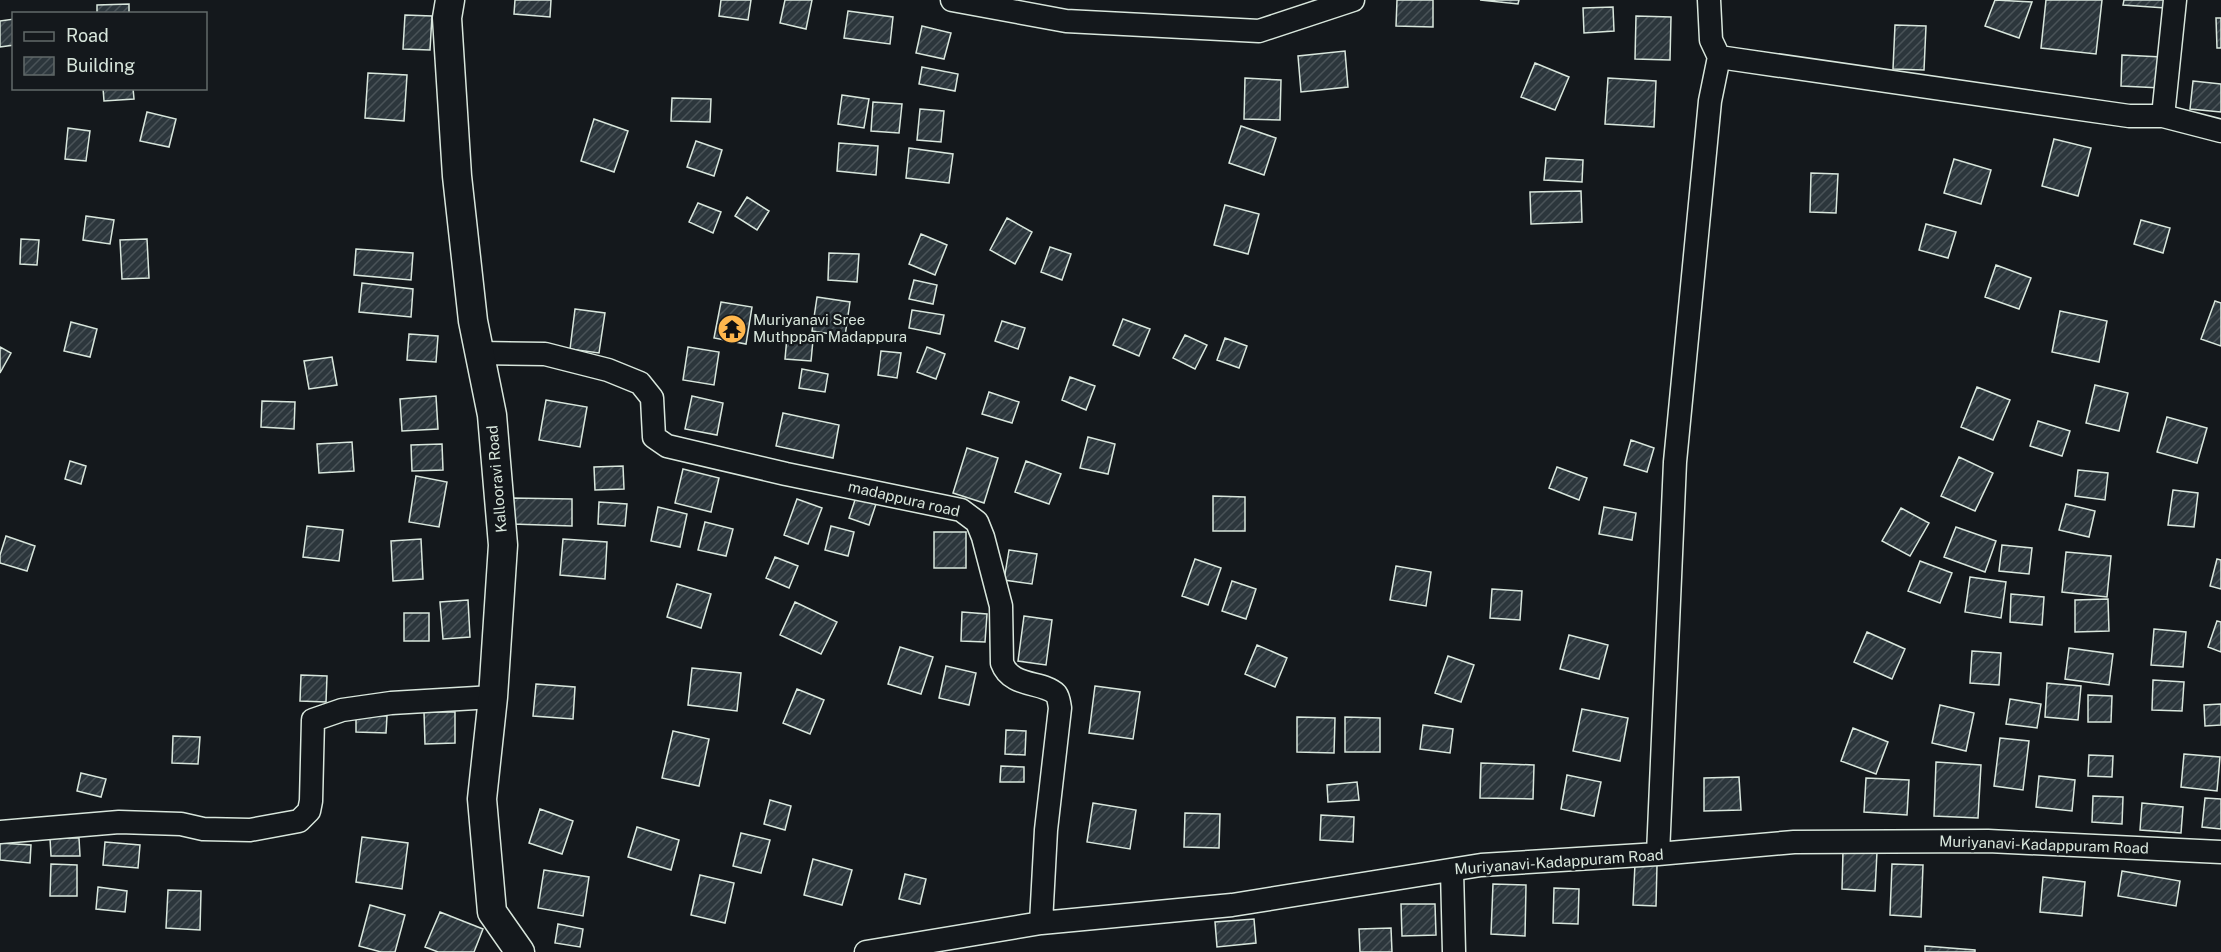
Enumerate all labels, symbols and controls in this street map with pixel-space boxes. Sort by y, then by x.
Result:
legend [12,12,207,90]
text: Road [66,25,109,46]
text: Building [66,55,135,76]
place label: Muriyanavi Sree Muthppan Madappura [753,311,907,345]
temple icon: Muriyanavi Sree Muthppan Madappura [716,313,748,345]
street label: Kallooravi Road [483,425,510,534]
street label: madappura road [847,477,962,520]
street label: Muriyanavi-Kadappuram Road [1939,832,2149,857]
street label: Muriyanavi-Kadappuram Road [1454,846,1664,877]

